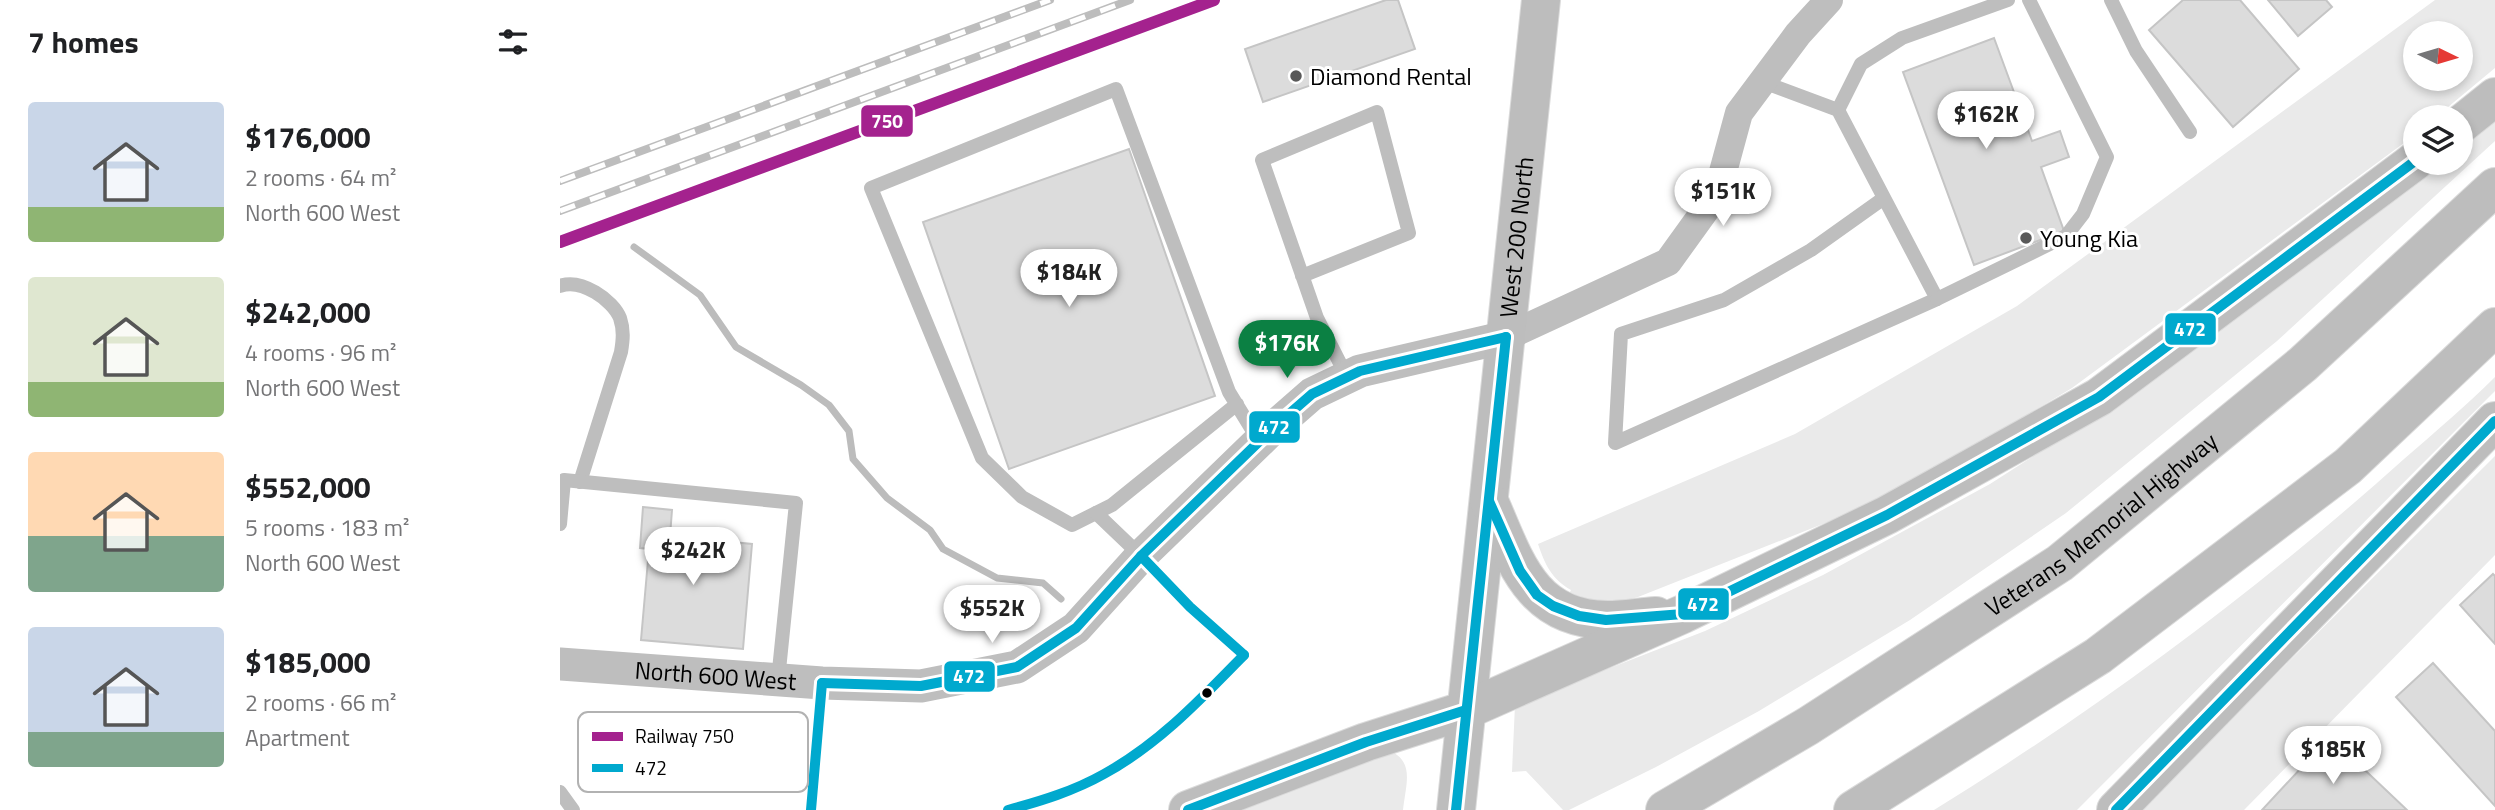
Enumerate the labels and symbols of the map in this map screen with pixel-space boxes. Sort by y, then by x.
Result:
north arrow [2403,21,2473,91]
place label: Diamond Rental [1310,58,1472,94]
marker: Diamond Rental [1288,68,1304,84]
pin: $162K [1937,92,2035,151]
line badge: 750 [860,104,914,138]
text: 750 [871,106,903,135]
street label: West 200 North [1490,155,1542,320]
pin: $151K [1674,168,1772,228]
place label: Young Kia [2040,220,2138,256]
marker: Young Kia [2018,230,2034,246]
pin: $184K [1020,250,1118,309]
line badge: 472 [2164,312,2217,346]
text: 472 [2174,314,2206,343]
pin: $176K [1238,320,1336,380]
line badge: 472 [1248,410,1301,444]
text: 472 [1258,412,1290,441]
street label: Veterans Memorial Highway [1978,423,2225,625]
pin: $242K [644,528,742,587]
pin: $552K [943,586,1041,645]
line badge: 472 [1677,587,1730,621]
text: 472 [1687,589,1719,618]
street label: North 600 West [634,651,798,699]
line badge: 472 [943,660,996,693]
text: 472 [953,661,985,690]
unlabelled marker [1200,686,1214,700]
legend [578,712,808,792]
text: Railway 750 [635,721,734,750]
pin: $185K [2284,726,2382,786]
text: 472 [635,753,667,782]

